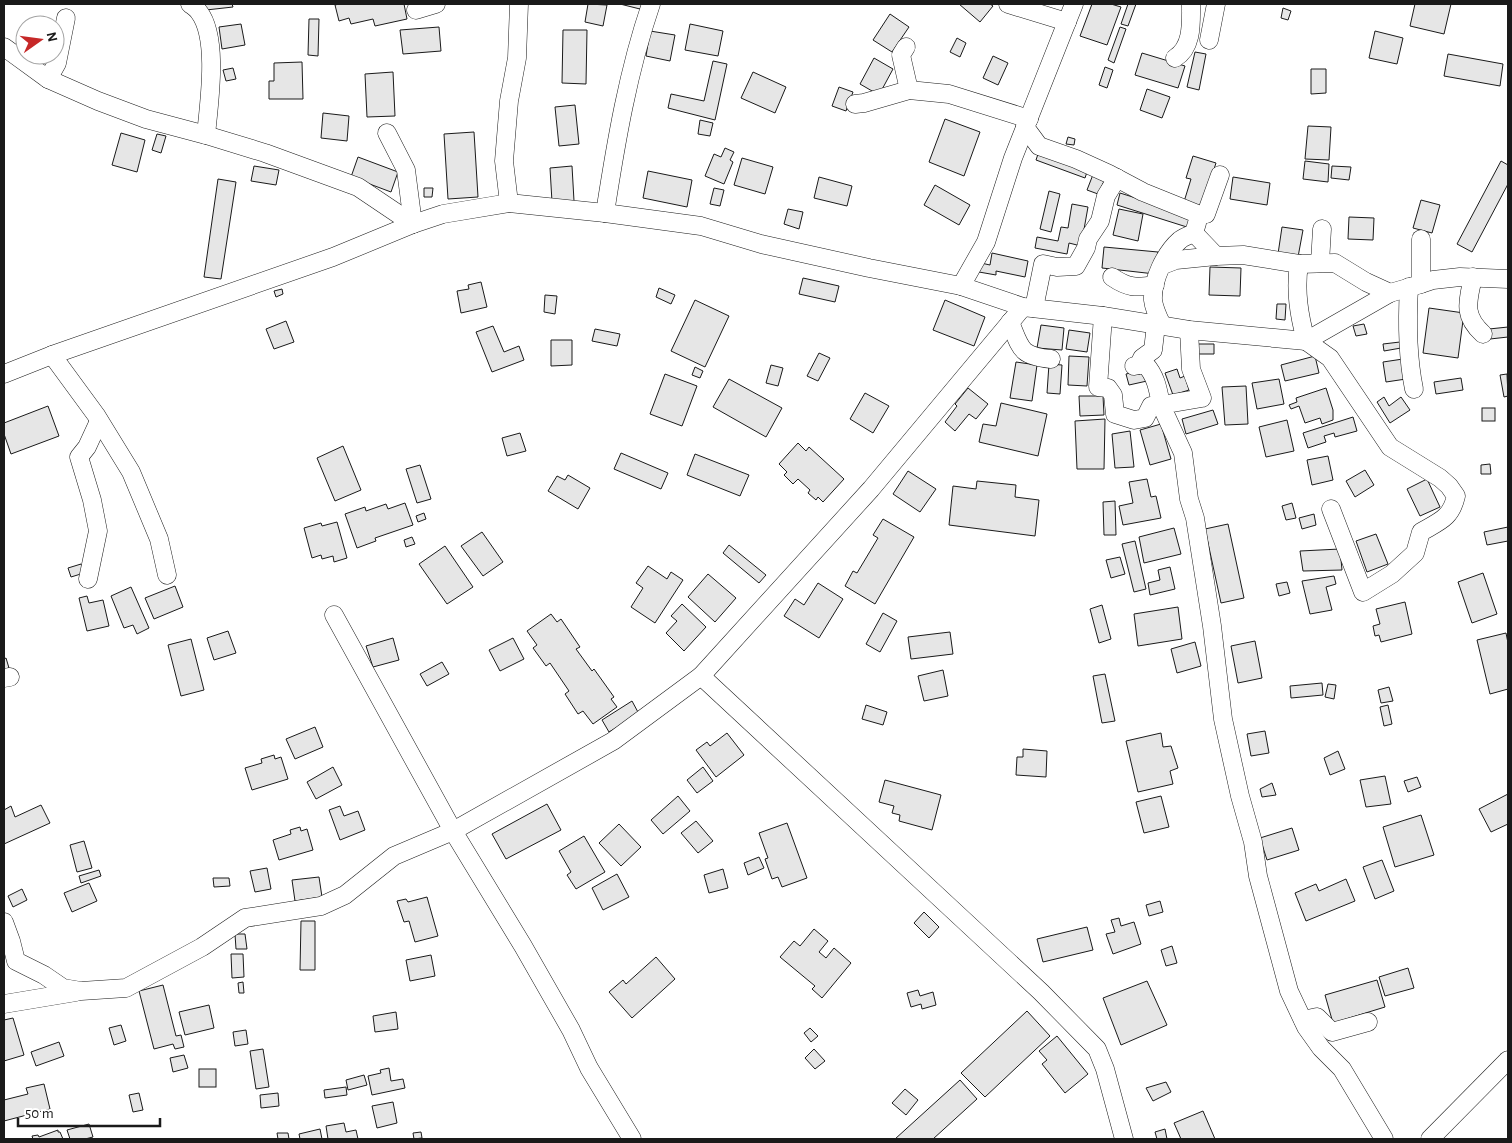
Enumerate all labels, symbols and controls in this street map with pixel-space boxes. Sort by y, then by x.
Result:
north arrow [15,15,65,65]
text: N [44,31,60,44]
scale bar [18,1096,160,1128]
text: 50 m [25,1106,54,1121]

